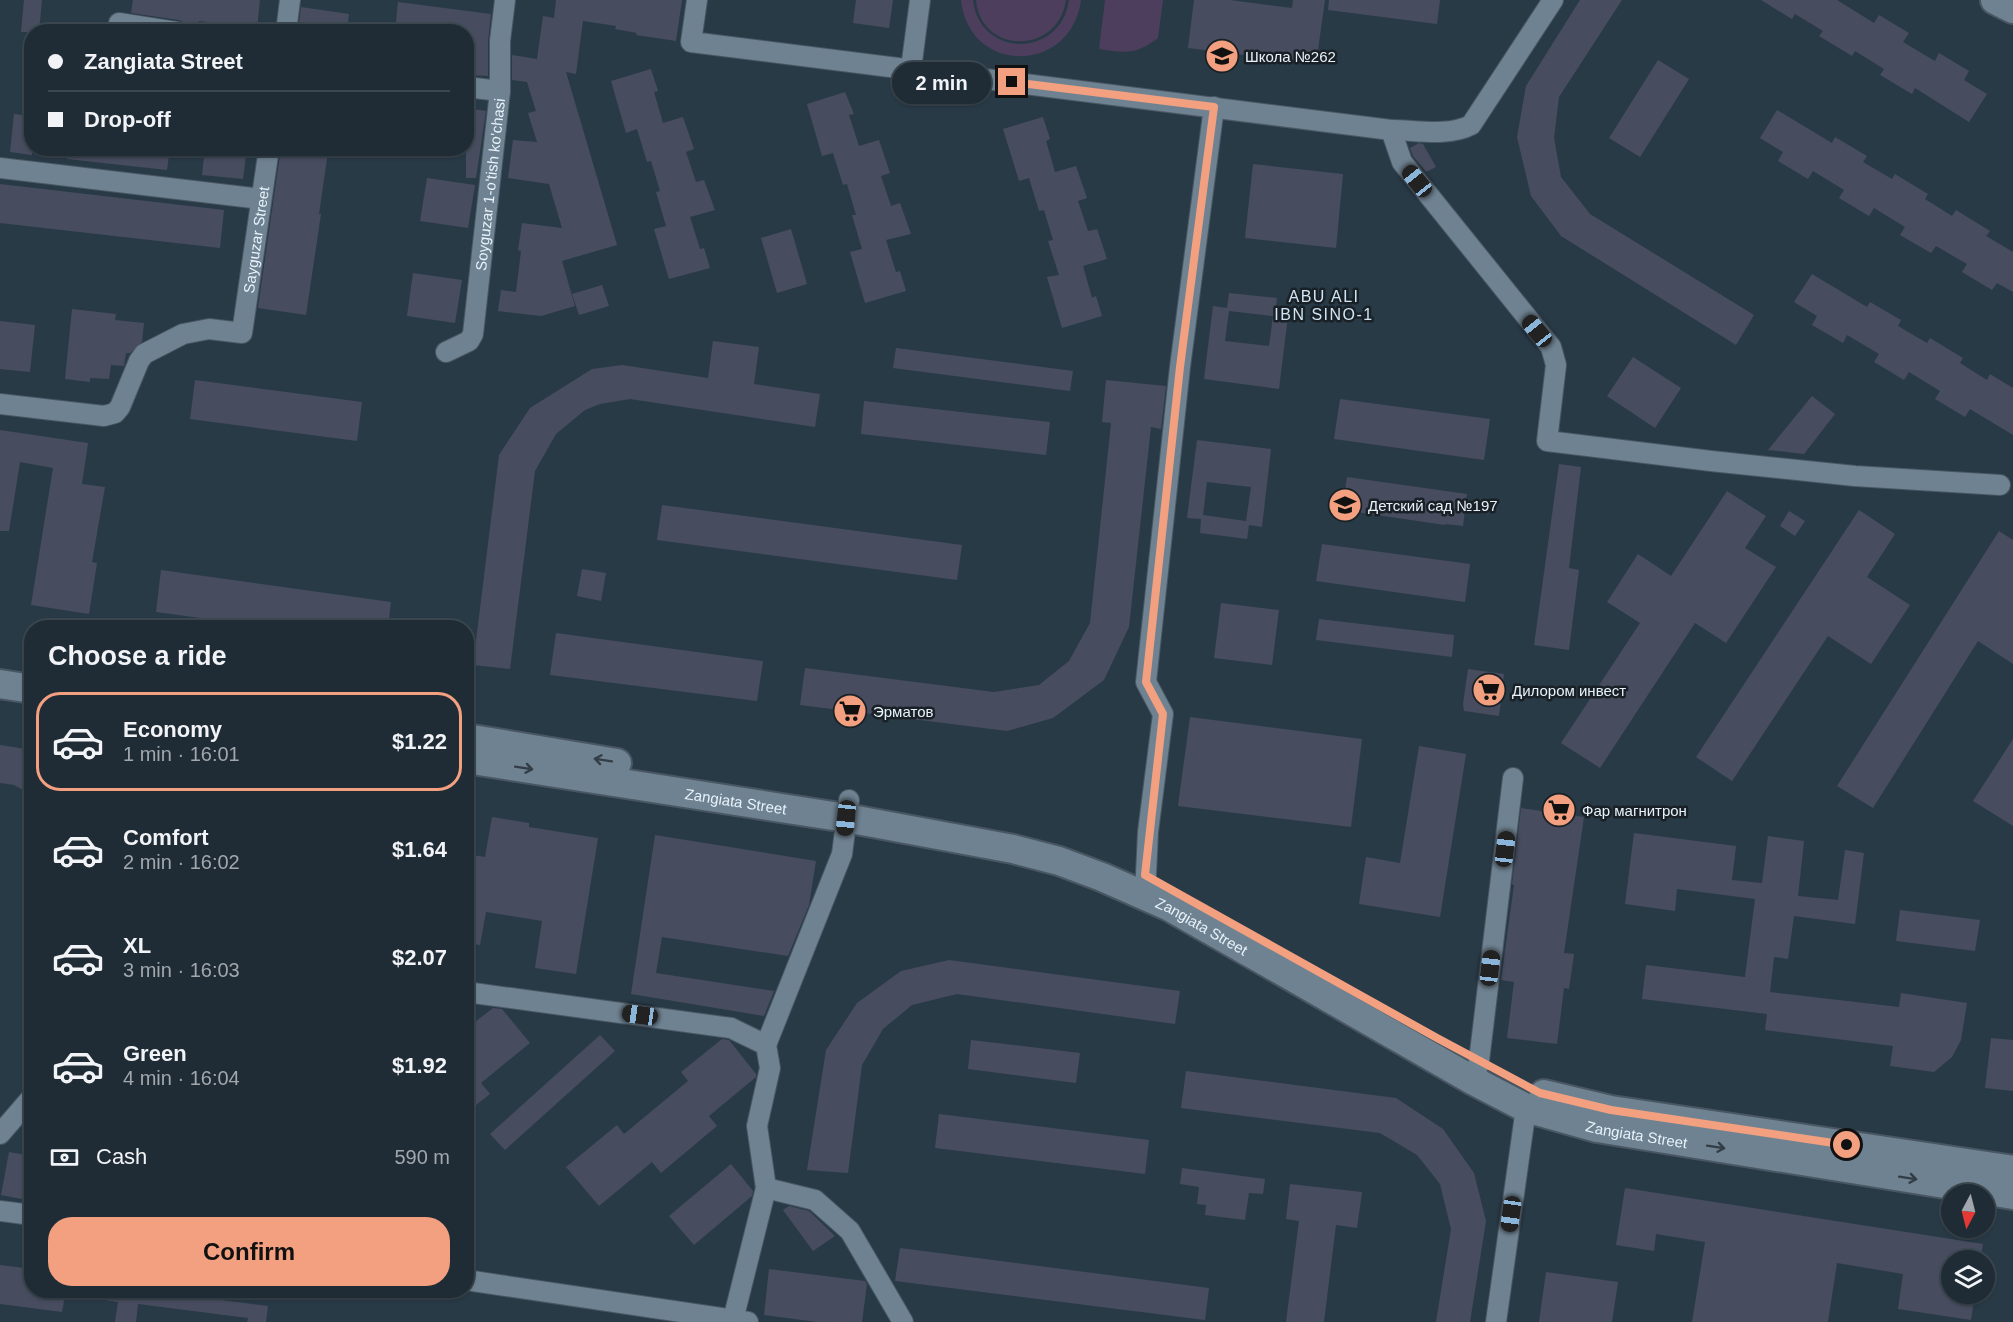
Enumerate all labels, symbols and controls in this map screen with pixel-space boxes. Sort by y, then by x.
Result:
school or university icon: Школа №262 [1204,38,1240,74]
place label: Школа №262 [1245,48,1336,65]
text: Zangiata Street [84,49,243,74]
callout: 2 min [892,61,991,103]
route end [998,68,1025,95]
text: 2 min [915,72,968,94]
street label: Soyguzar 1-o'tish ko'chasi [472,97,508,272]
text: Drop-off [84,107,171,132]
car [1399,161,1435,201]
street label: Sayguzar Street [239,185,272,294]
district label: ABU ALI IBN SINO-1 [1274,288,1374,323]
car [1519,311,1555,351]
school or university icon: Детский сад №197 [1327,487,1363,523]
place label: Детский сад №197 [1368,497,1498,514]
text: Choose a ride [48,641,227,671]
supermarket icon: Дилором инвест [1471,672,1507,708]
place label: Дилором инвест [1512,682,1626,699]
supermarket icon: Эрматов [832,693,868,729]
place label: Эрматов [873,703,933,720]
icon: car [51,715,105,769]
text: Economy [123,717,222,742]
text: $1.22 [392,729,447,754]
text: 1 min · 16:01 [123,743,240,765]
one-way arrow [593,755,613,766]
one-way arrow [514,763,534,774]
street label: Zangiata Street [684,785,789,817]
supermarket icon: Фар магнитрон [1541,792,1577,828]
car [835,799,857,837]
place label: Фар магнитрон [1582,802,1687,819]
icon: car [51,823,105,877]
text: Comfort [123,825,209,850]
car [1494,830,1516,868]
text: $1.64 [392,837,447,862]
text: 2 min · 16:02 [123,851,240,873]
street label: Zangiata Street [1153,893,1251,959]
icon: car [51,931,105,985]
text: XL [123,933,151,958]
text: $2.07 [392,945,447,970]
car [1479,949,1501,987]
text: 3 min · 16:03 [123,959,240,981]
car [621,1004,659,1026]
icon: car [51,1039,105,1093]
text: Green [123,1041,187,1066]
text: $1.92 [392,1053,447,1078]
text: 4 min · 16:04 [123,1067,240,1089]
street label: Zangiata Street [1584,1117,1690,1151]
route start [1833,1131,1860,1158]
icon: cash [48,1141,81,1174]
one-way arrow [1705,1142,1725,1153]
text: Cash [96,1144,147,1169]
text: 590 m [394,1146,450,1168]
one-way arrow [1898,1173,1918,1184]
north arrow [1941,1184,1995,1238]
map controls [1941,1184,1995,1304]
car [1500,1195,1522,1233]
button: Confirm [48,1217,450,1286]
button: layers [1941,1250,1995,1304]

